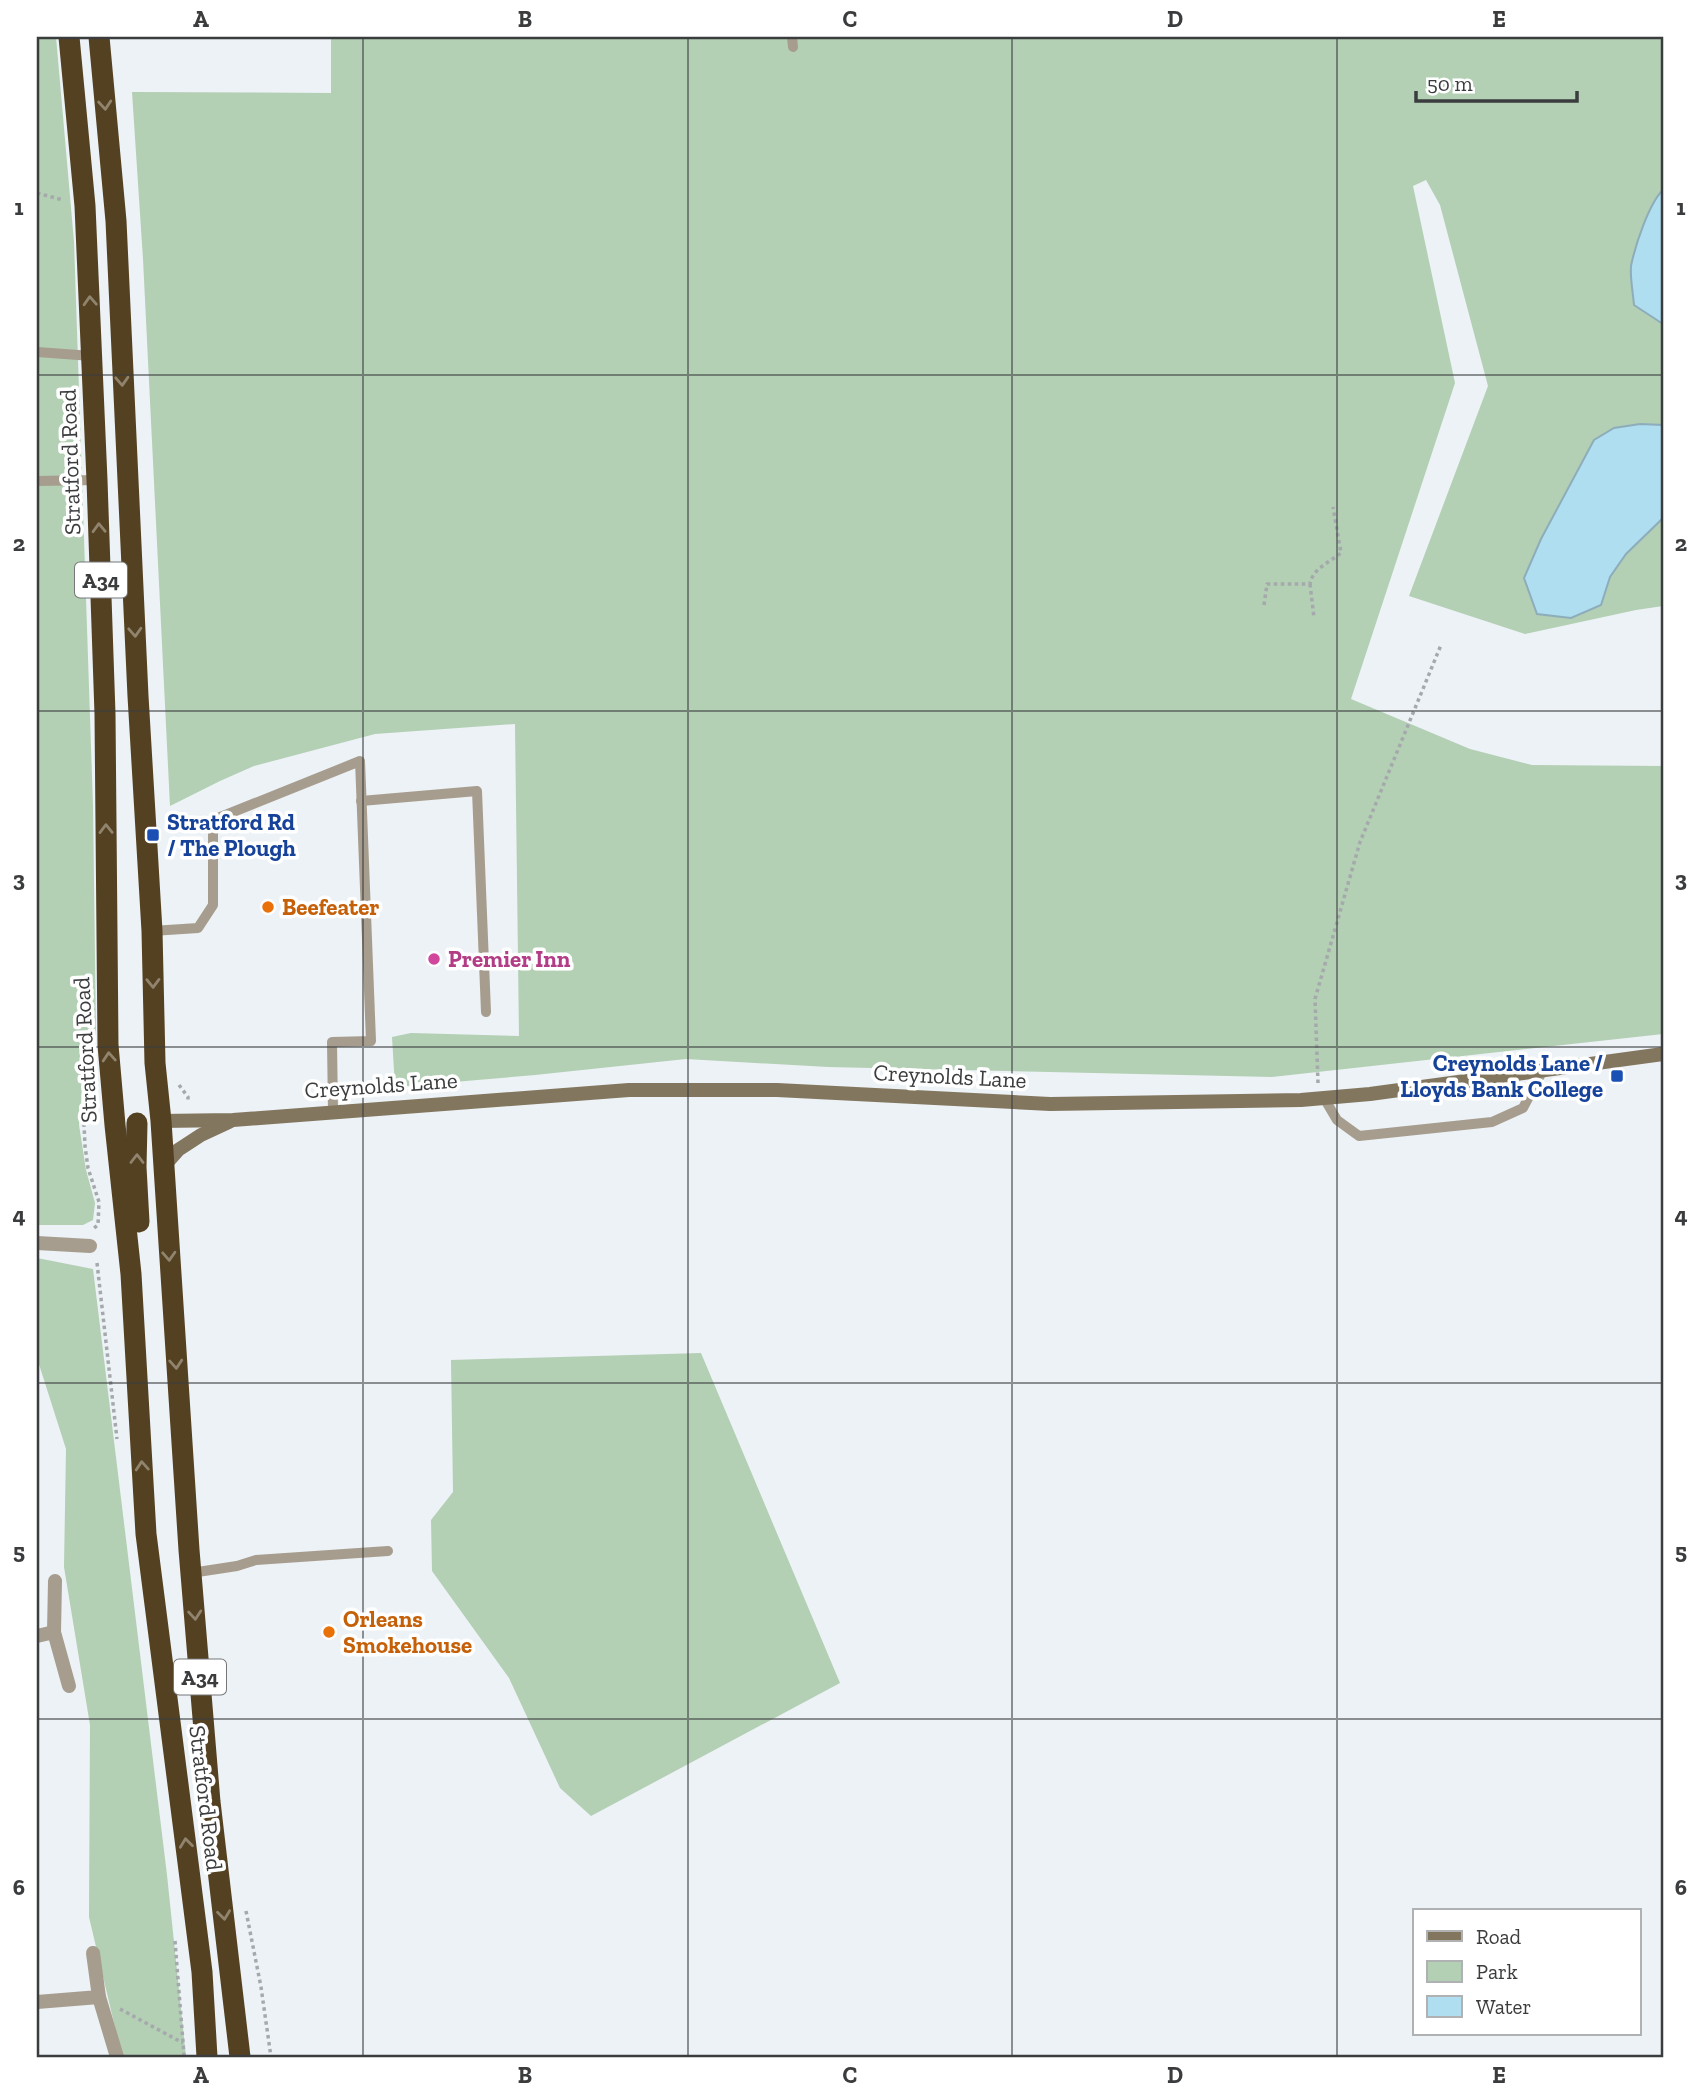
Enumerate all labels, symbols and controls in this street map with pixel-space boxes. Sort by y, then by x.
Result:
text: A [193,5,209,33]
text: B [518,5,532,33]
text: C [843,5,857,33]
text: D [1167,5,1183,33]
text: E [1492,5,1506,33]
scale bar [1416,60,1578,104]
text: 50 m [1427,71,1473,96]
one-way arrow [97,100,112,111]
text: 1 [14,193,24,221]
text: 1 [1676,193,1686,221]
one-way arrow [82,295,97,306]
one-way arrow [115,375,130,386]
street label: Stratford Road [53,388,87,535]
one-way arrow [91,523,107,533]
text: 2 [13,529,25,557]
text: 2 [1675,529,1687,557]
road number: A34 [75,562,127,598]
one-way arrow [127,627,142,638]
place label: Stratford Rd / The Plough [167,808,297,862]
one-way arrow [98,823,114,834]
marker: Stratford Rd / The Plough [145,827,161,843]
text: 3 [13,865,25,893]
text: 3 [1675,865,1687,893]
place label: Beefeater [282,893,379,921]
marker: Beefeater [260,899,276,915]
place label: Premier Inn [448,945,571,973]
marker: Premier Inn [426,951,442,967]
street label: Stratford Road [67,976,103,1124]
one-way arrow [145,978,161,989]
place label: Creynolds Lane / Lloyds Bank College [1400,1049,1603,1103]
one-way arrow [102,1051,117,1062]
street label: Creynolds Lane [873,1058,1027,1094]
street label: Creynolds Lane [304,1066,458,1104]
marker: Creynolds Lane / Lloyds Bank College [1609,1068,1625,1084]
one-way arrow [129,1154,145,1164]
text: 4 [12,1201,26,1229]
text: 4 [1674,1201,1688,1229]
one-way arrow [161,1251,176,1262]
one-way arrow [168,1359,183,1370]
one-way arrow [135,1461,150,1472]
text: 5 [13,1537,25,1565]
text: 5 [1675,1537,1687,1565]
place label: Orleans Smokehouse [343,1605,472,1659]
one-way arrow [187,1610,202,1621]
marker: Orleans Smokehouse [321,1624,337,1640]
road number: A34 [174,1660,226,1694]
street label: Stratford Road [183,1724,229,1873]
one-way arrow [178,1837,193,1849]
text: 6 [13,1873,25,1901]
text: 6 [1675,1873,1687,1901]
one-way arrow [217,1909,232,1921]
legend [1413,1909,1640,2035]
text: Road [1476,1924,1522,1949]
text: Park [1476,1959,1518,1984]
text: Water [1476,1994,1531,2019]
text: A [193,2061,209,2089]
text: B [518,2061,532,2089]
text: C [843,2061,857,2089]
text: D [1167,2061,1183,2089]
text: E [1492,2061,1506,2089]

